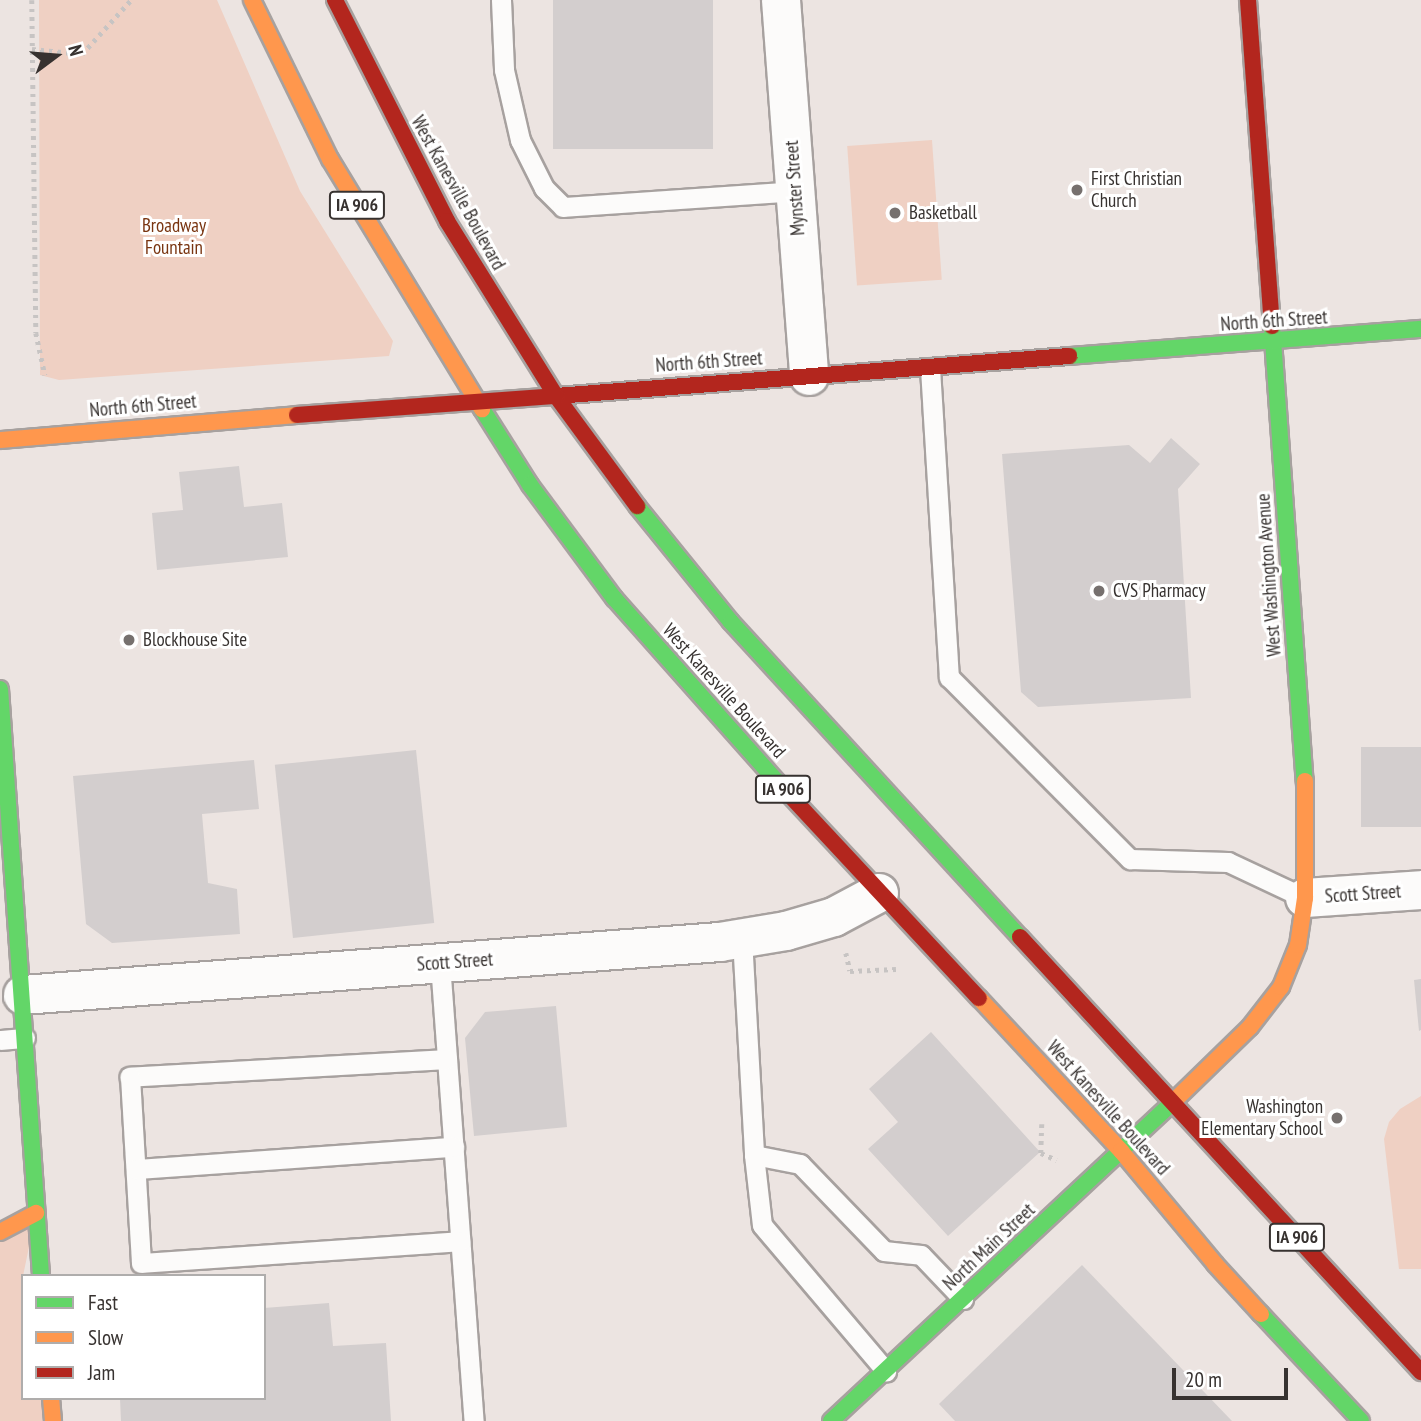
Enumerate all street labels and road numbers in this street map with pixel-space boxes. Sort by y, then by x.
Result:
street label: West Kanesville Boulevard [406,112,510,274]
street label: Mynster Street [780,140,810,236]
road number: IA 906 [327,190,387,220]
street label: North 6th Street [1220,306,1328,336]
street label: North 6th Street [655,347,763,377]
street label: North 6th Street [89,390,197,422]
street label: West Washington Avenue [1252,492,1286,658]
street label: West Kanesville Boulevard [658,619,790,763]
road number: IA 906 [753,774,813,804]
street label: Scott Street [1324,880,1402,908]
street label: Scott Street [416,948,494,976]
street label: West Kanesville Boulevard [1042,1036,1174,1180]
street label: North Main Street [938,1199,1040,1295]
road number: IA 906 [1267,1222,1327,1252]

